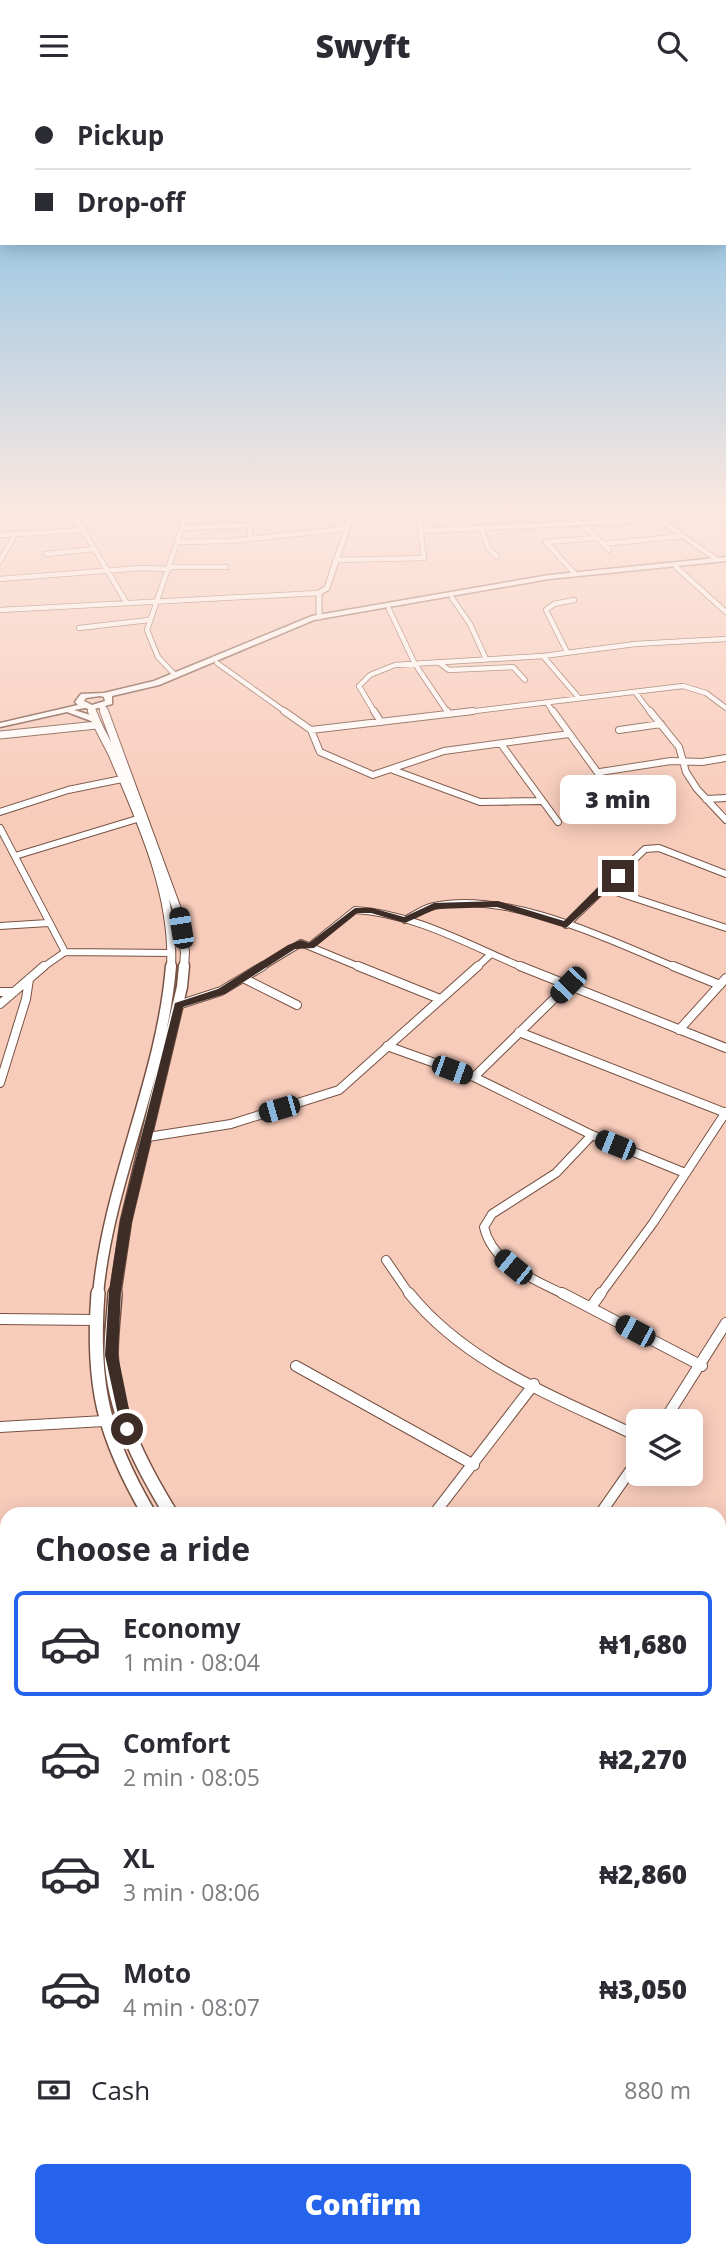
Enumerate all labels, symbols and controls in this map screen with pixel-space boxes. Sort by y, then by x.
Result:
text: Swyft [315,24,411,67]
icon: menu [35,27,73,65]
icon: search [653,27,691,65]
text: Pickup [77,117,164,153]
text: Drop-off [77,184,185,220]
callout: 3 min [560,775,676,823]
text: 3 min [585,783,651,815]
route end [602,860,634,892]
car [168,906,195,950]
car [546,963,591,1007]
car [429,1053,476,1087]
car [256,1093,303,1125]
car [592,1127,639,1163]
car [491,1246,536,1288]
car [612,1312,659,1350]
map controls [626,1409,703,1486]
button: layers [626,1409,703,1486]
route start [111,1413,143,1445]
text: Choose a ride [35,1527,250,1570]
text: Economy [123,1610,241,1646]
icon: car [39,1612,102,1675]
text: ₦1,680 [599,1626,687,1662]
text: 1 min · 08:04 [123,1646,260,1678]
text: Comfort [123,1725,230,1761]
icon: car [39,1727,102,1790]
text: ₦2,270 [599,1741,687,1777]
text: 2 min · 08:05 [123,1761,260,1793]
text: XL [123,1840,155,1876]
icon: car [39,1842,102,1905]
text: ₦2,860 [599,1856,687,1892]
text: 3 min · 08:06 [123,1876,260,1908]
text: Moto [123,1955,191,1991]
icon: car [39,1957,102,2020]
text: ₦3,050 [599,1971,687,2007]
text: 4 min · 08:07 [123,1991,260,2023]
icon: cash [35,2071,73,2109]
text: Cash [91,2072,150,2108]
text: 880 m [624,2074,691,2106]
button: Confirm [35,2164,691,2244]

